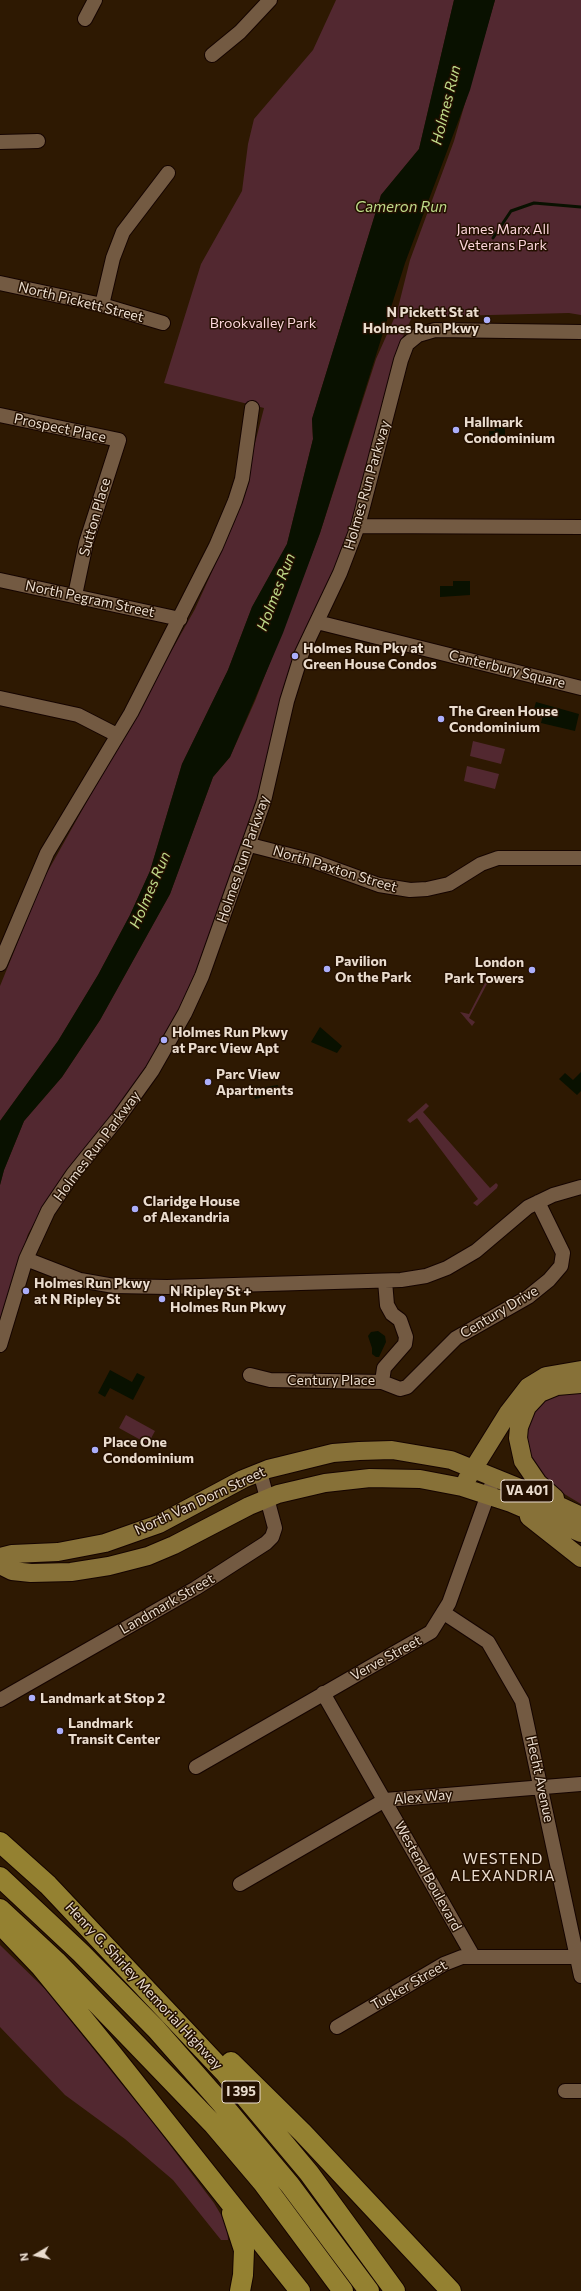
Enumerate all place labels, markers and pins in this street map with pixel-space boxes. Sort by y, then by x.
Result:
place label: N Pickett St at Holmes Run Pkwy [363,304,479,336]
marker: N Pickett St at Holmes Run Pkwy [482,315,492,325]
place label: Hallmark Condominium [464,414,555,446]
marker: Hallmark Condominium [451,425,461,435]
place label: Holmes Run Pky at Green House Condos [303,640,437,672]
marker: Holmes Run Pky at Green House Condos [290,651,300,661]
place label: The Green House Condominium [449,703,558,736]
marker: The Green House Condominium [436,714,446,724]
place label: Pavilion On the Park [335,953,412,986]
place label: London Park Towers [444,954,524,986]
marker: Pavilion On the Park [322,964,332,974]
marker: London Park Towers [527,965,537,975]
place label: Holmes Run Pkwy at Parc View Apt [172,1024,288,1056]
marker: Holmes Run Pkwy at Parc View Apt [159,1035,169,1045]
place label: Parc View Apartments [216,1066,294,1098]
marker: Parc View Apartments [203,1077,213,1087]
place label: Claridge House of Alexandria [143,1193,240,1226]
marker: Claridge House of Alexandria [130,1204,140,1214]
place label: Holmes Run Pkwy at N Ripley St [34,1275,150,1308]
place label: N Ripley St + Holmes Run Pkwy [170,1283,286,1316]
marker: Holmes Run Pkwy at N Ripley St [21,1286,31,1296]
marker: N Ripley St + Holmes Run Pkwy [157,1294,167,1304]
place label: Place One Condominium [103,1434,194,1466]
marker: Place One Condominium [90,1445,100,1455]
place label: Landmark at Stop 2 [40,1690,165,1706]
marker: Landmark at Stop 2 [27,1693,37,1703]
place label: Landmark Transit Center [68,1715,160,1748]
marker: Landmark Transit Center [55,1726,65,1736]

